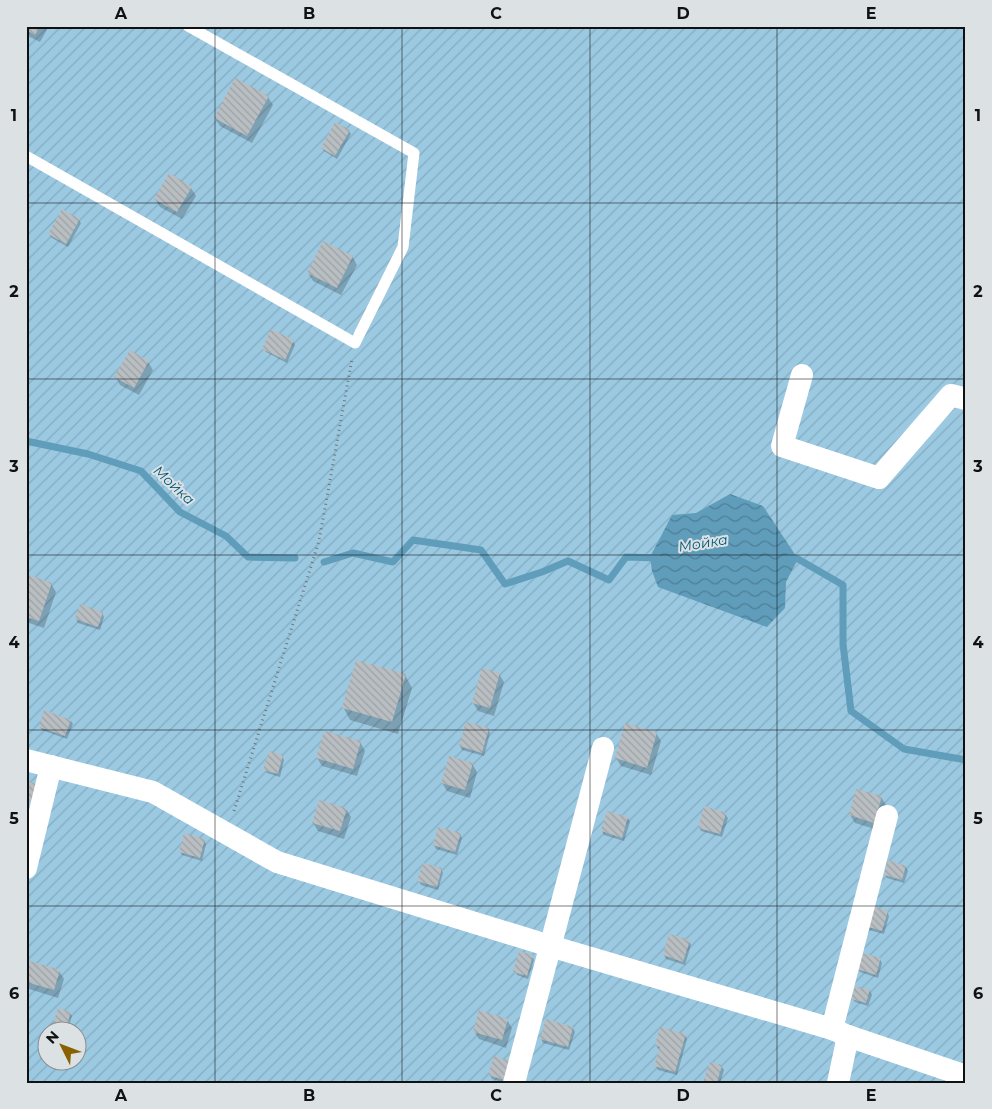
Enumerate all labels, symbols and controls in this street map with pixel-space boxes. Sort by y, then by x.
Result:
text: A [114,4,128,23]
text: B [303,4,315,23]
text: C [490,4,502,23]
text: D [676,4,690,23]
text: E [866,4,876,23]
text: 1 [11,106,17,125]
text: 1 [975,106,981,125]
text: 2 [9,282,19,301]
text: 2 [973,282,983,301]
text: 3 [8,457,19,476]
text: 3 [972,457,983,476]
water label: Мойка [150,461,198,509]
water label: Мойка [677,530,729,556]
text: 4 [8,633,20,652]
text: 4 [972,633,984,652]
text: 5 [9,809,19,828]
text: 5 [973,809,983,828]
text: 6 [9,984,19,1003]
text: 6 [973,984,983,1003]
north arrow [38,1022,88,1072]
text: N [42,1027,63,1048]
text: A [114,1086,128,1105]
text: B [303,1086,315,1105]
text: C [490,1086,502,1105]
text: D [676,1086,690,1105]
text: E [866,1086,876,1105]

